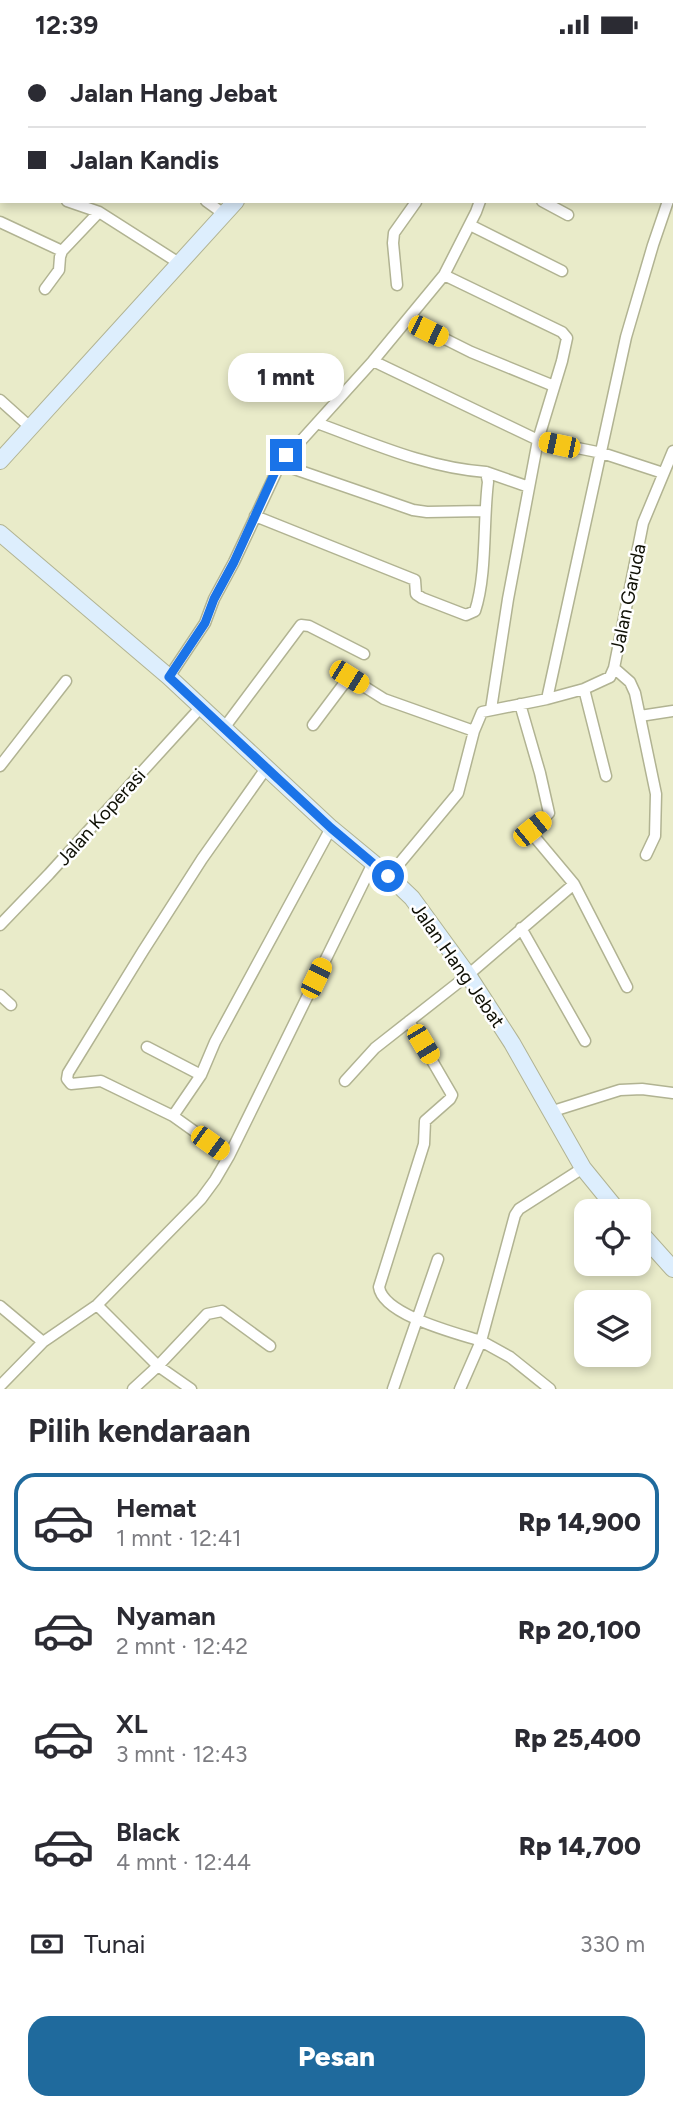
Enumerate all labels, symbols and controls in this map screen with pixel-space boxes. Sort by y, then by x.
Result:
text: 12:39 [35,9,98,41]
text: Jalan Hang Jebat [70,77,278,109]
text: Jalan Kandis [70,144,219,176]
car [405,312,452,350]
callout: 1 mnt [228,353,344,403]
text: 1 mnt [257,363,315,391]
car [537,430,582,460]
route end [270,439,302,471]
street label: Jalan Garuda [605,542,651,654]
car [326,657,373,697]
street label: Jalan Koperasi [52,764,150,870]
car [510,808,555,850]
route start [372,860,404,892]
street label: Jalan Hang Jebat [406,898,510,1032]
car [298,955,335,1001]
car [404,1021,443,1067]
car [187,1122,234,1164]
map controls [574,1199,651,1367]
button: locate [574,1199,651,1276]
button: layers [574,1290,651,1367]
text: Pilih kendaraan [28,1412,251,1450]
icon: car [32,1491,95,1554]
text: Hemat [116,1492,197,1524]
text: Rp 14,900 [518,1506,641,1538]
text: 1 mnt · 12:41 [116,1524,241,1552]
icon: car [32,1599,95,1662]
text: Nyaman [116,1600,216,1632]
text: Rp 20,100 [518,1614,641,1646]
text: 2 mnt · 12:42 [116,1632,248,1660]
icon: car [32,1707,95,1770]
text: XL [116,1708,148,1740]
text: Rp 25,400 [514,1722,641,1754]
text: 3 mnt · 12:43 [116,1740,247,1768]
icon: car [32,1815,95,1878]
text: Black [116,1816,180,1848]
text: Rp 14,700 [519,1830,641,1862]
text: 4 mnt · 12:44 [116,1848,251,1876]
icon: cash [28,1925,66,1963]
text: Tunai [84,1928,145,1960]
text: 330 m [580,1930,645,1958]
button: Pesan [28,2016,645,2096]

